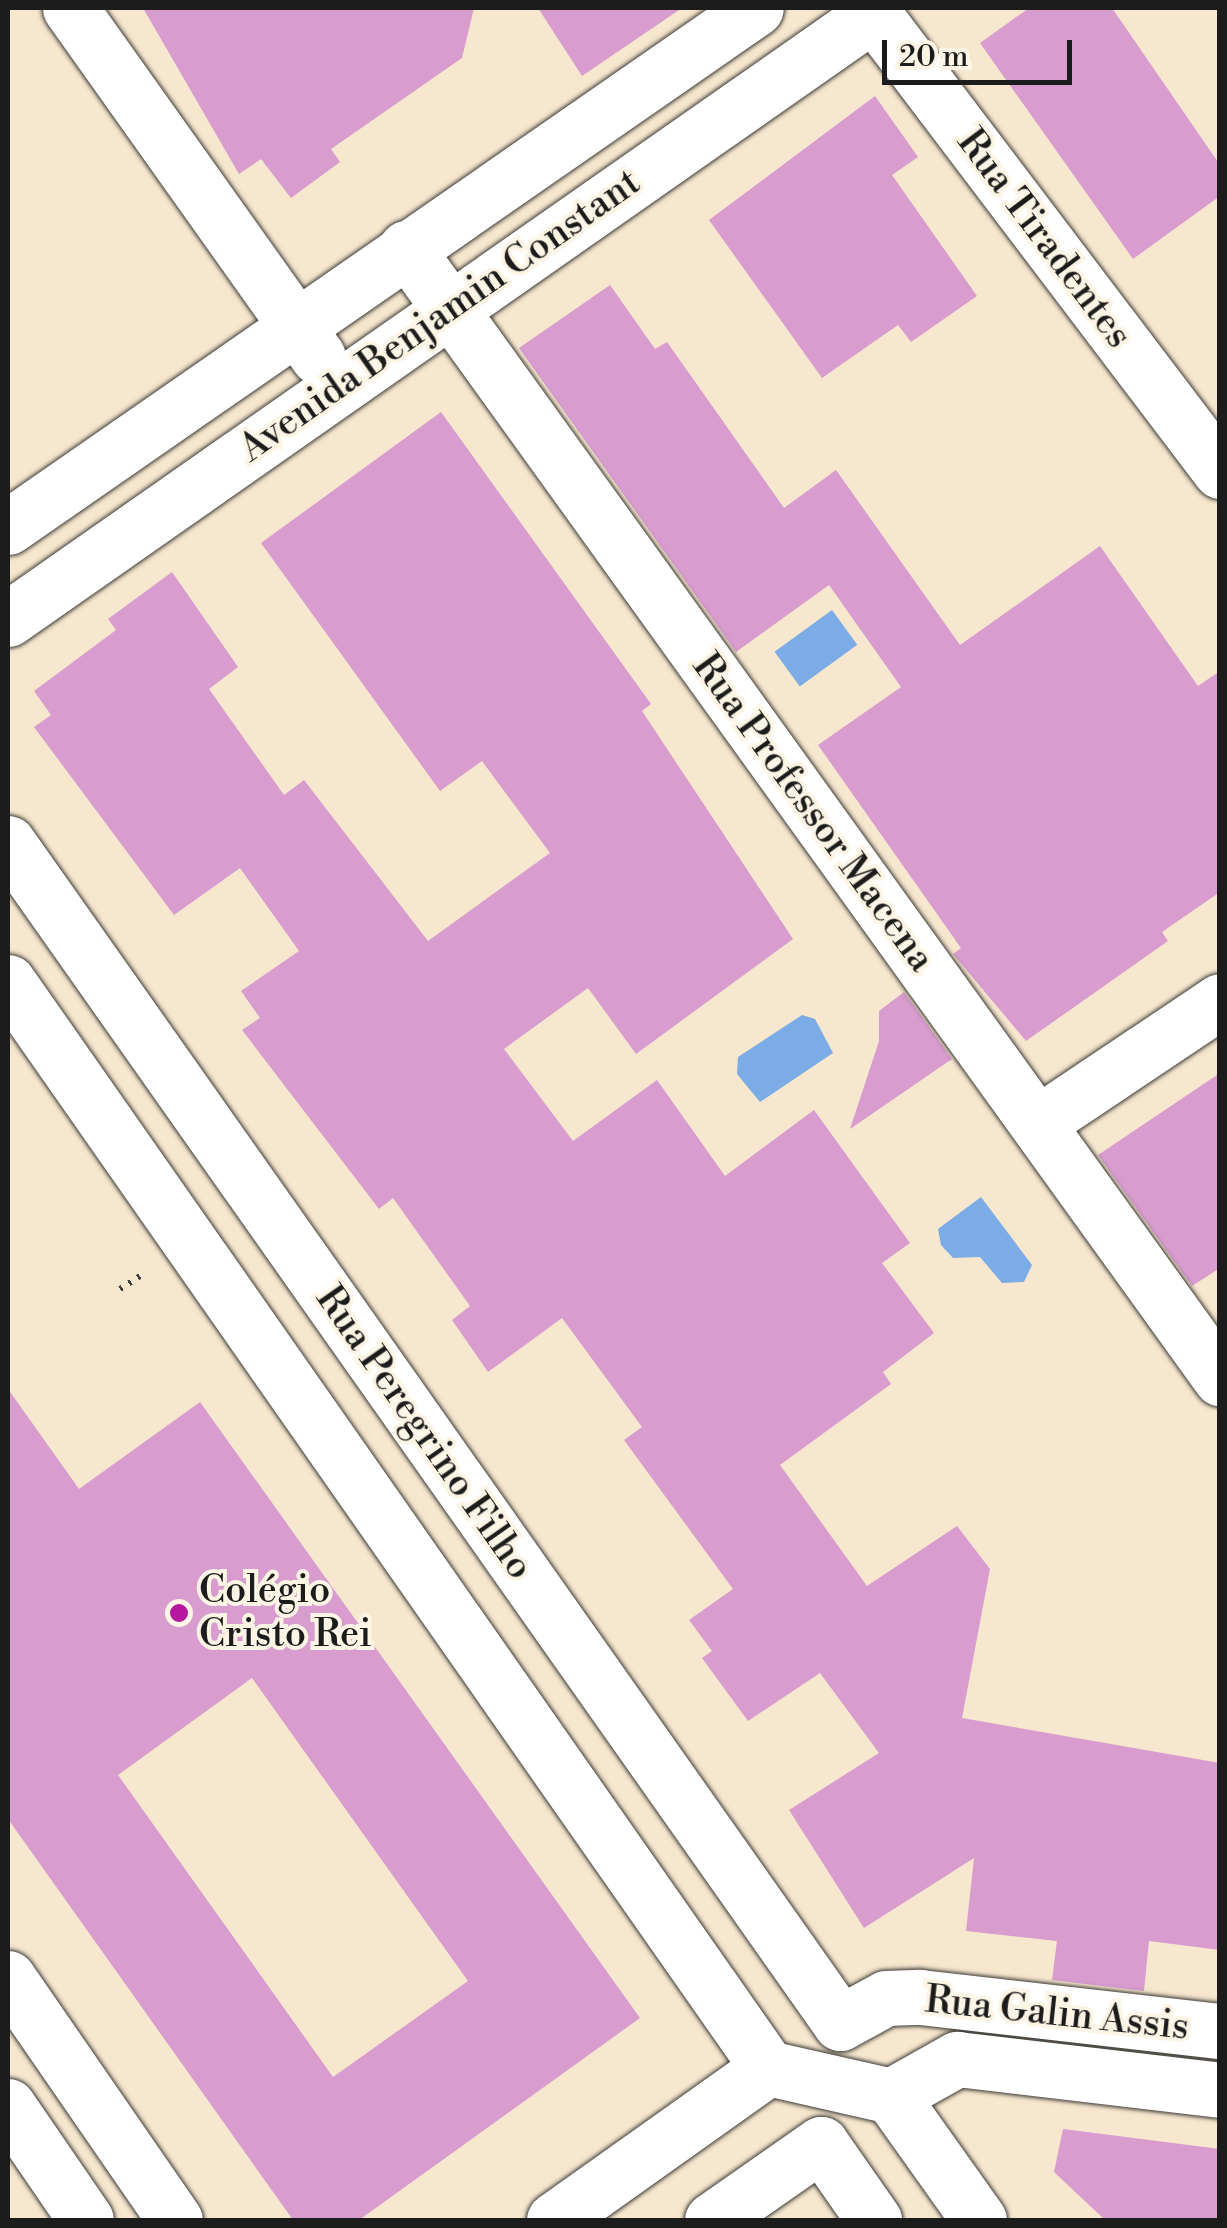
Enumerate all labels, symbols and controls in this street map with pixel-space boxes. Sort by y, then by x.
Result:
scale bar [887,20,1077,82]
text: 20 m [899,38,968,76]
street label: Rua Tiradentes [947,121,1141,357]
street label: Avenida Benjamin Constant [231,160,649,472]
street label: Rua Professor Macena [682,645,944,981]
street label: Rua Peregrino Filho [306,1278,542,1588]
place label: Colégio Cristo Rei [199,1568,372,1658]
marker: Colégio Cristo Rei [168,1602,190,1624]
street label: Rua Galin Assis [923,1977,1191,2051]

